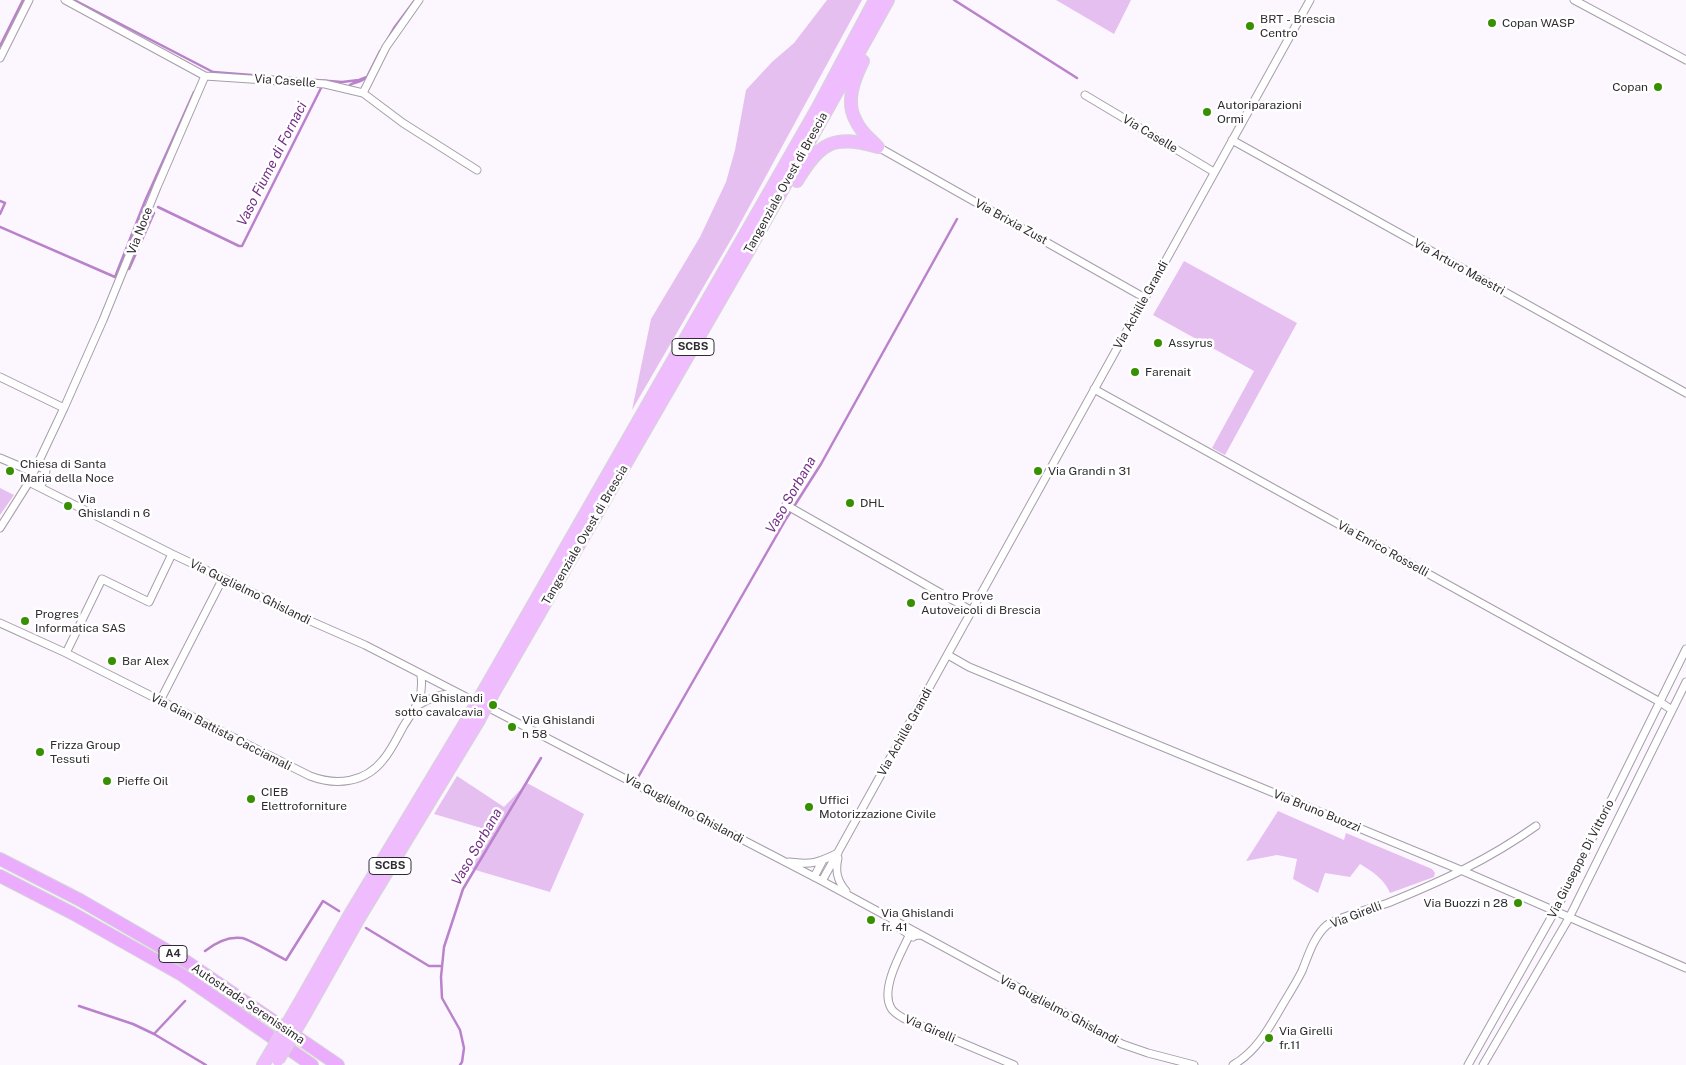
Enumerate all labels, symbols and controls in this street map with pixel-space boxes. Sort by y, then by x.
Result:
place label: BRT - Brescia Centro [1260,12,1335,40]
place label: Copan WASP [1502,16,1575,30]
marker: Copan WASP [1486,17,1498,29]
marker: BRT - Brescia Centro [1244,20,1256,32]
street label: Via Caselle [254,72,316,90]
place label: Copan [1612,80,1648,94]
marker: Copan [1652,81,1664,93]
place label: Autoriparazioni Ormi [1217,98,1302,126]
water label: Vaso Fiume di Fornaci [233,99,311,229]
marker: Autoriparazioni Ormi [1201,106,1213,118]
street label: Tangenziale Ovest di Brescia [741,110,831,256]
street label: Via Caselle [1120,112,1180,156]
street label: Via Brixia Zust [972,196,1050,248]
street label: Via Noce [124,205,156,257]
street label: Via Arturo Maestri [1411,236,1507,298]
street label: Via Achille Grandi [1111,258,1171,352]
place label: Assyrus [1168,336,1213,350]
marker: Assyrus [1152,337,1164,349]
road number: SCBS [672,338,714,356]
place label: Farenait [1145,365,1191,379]
marker: Farenait [1129,366,1141,378]
water label: Vaso Sorbana [762,453,820,537]
place label: Chiesa di Santa Maria della Noce [20,457,114,485]
street label: Tangenziale Ovest di Brescia [539,463,631,607]
place label: Via Grandi n 31 [1048,464,1131,478]
marker: Chiesa di Santa Maria della Noce [4,465,16,477]
marker: Via Grandi n 31 [1032,465,1044,477]
place label: Via Ghislandi n 6 [78,492,150,520]
place label: DHL [860,496,884,510]
marker: DHL [844,497,856,509]
marker: Via Ghislandi n 6 [62,500,74,512]
street label: Via Enrico Rosselli [1335,518,1431,580]
street label: Via Guglielmo Ghislandi [187,556,313,628]
place label: Centro Prove Autoveicoli di Brescia [921,589,1041,617]
marker: Centro Prove Autoveicoli di Brescia [905,597,917,609]
place label: Progres Informatica SAS [35,607,126,635]
marker: Progres Informatica SAS [19,615,31,627]
place label: Bar Alex [122,654,169,668]
marker: Bar Alex [106,655,118,667]
street label: Via Achille Grandi [875,685,935,779]
street label: Via Gian Battista Cacciamali [148,690,294,774]
place label: Via Ghislandi sotto cavalcavia [395,691,483,719]
marker: Via Ghislandi sotto cavalcavia [487,699,499,711]
place label: Via Ghislandi n 58 [522,713,595,741]
marker: Via Ghislandi n 58 [506,721,518,733]
place label: Frizza Group Tessuti [50,738,120,766]
marker: Frizza Group Tessuti [34,746,46,758]
street label: Via Guglielmo Ghislandi [622,771,746,847]
place label: Pieffe Oil [117,774,168,788]
marker: Pieffe Oil [101,775,113,787]
place label: CIEB Elettroforniture [261,785,347,813]
street label: Via Bruno Buozzi [1271,787,1363,835]
marker: CIEB Elettroforniture [245,793,257,805]
place label: Uffici Motorizzazione Civile [819,793,936,821]
street label: Via Giuseppe Di Vittorio [1545,797,1617,921]
marker: Uffici Motorizzazione Civile [803,801,815,813]
water label: Vaso Sorbana [448,805,506,889]
road number: SCBS [369,858,411,874]
place label: Via Buozzi n 28 [1423,896,1508,910]
marker: Via Buozzi n 28 [1512,897,1524,909]
street label: Via Girelli [1328,899,1384,931]
place label: Via Ghislandi fr. 41 [881,906,954,934]
marker: Via Ghislandi fr. 41 [865,914,877,926]
road number: A4 [159,946,187,962]
street label: Autostrada Serenissima [189,961,307,1047]
street label: Via Guglielmo Ghislandi [997,972,1121,1048]
street label: Via Girelli [902,1012,958,1046]
place label: Via Girelli fr.11 [1279,1024,1333,1052]
marker: Via Girelli fr.11 [1263,1032,1275,1044]

